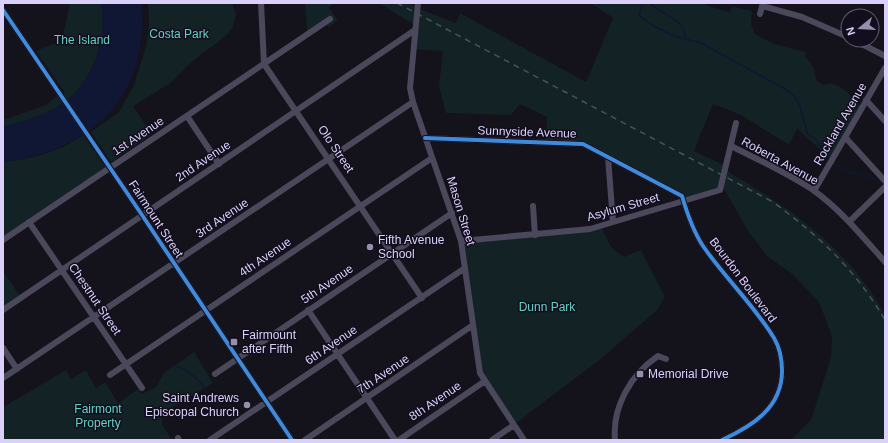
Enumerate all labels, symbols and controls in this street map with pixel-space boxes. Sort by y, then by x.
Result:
north arrow [840,8,880,48]
text: N [844,25,857,37]
park label: Costa Park [149,27,210,41]
park label: The Island [54,33,110,47]
street label: Rockland Avenue [811,80,870,168]
street label: 1st Avenue [110,113,167,158]
street label: Olo Street [315,123,357,176]
street label: Sunnyside Avenue [477,123,577,141]
street label: Roberta Avenue [739,134,821,188]
street label: 2nd Avenue [173,137,233,184]
street label: Mason Street [444,175,478,248]
street label: Fairmount Street [126,178,187,261]
street label: Asylum Street [585,190,661,224]
street label: 3rd Avenue [193,195,251,241]
place label: Fifth Avenue School [378,233,445,261]
street label: 4th Avenue [236,234,294,280]
street label: Bourdon Boulevard [706,235,780,325]
marker: Fifth Avenue School [365,242,375,252]
street label: Chestnut Street [66,261,124,338]
street label: 5th Avenue [298,261,356,307]
park label: Dunn Park [519,300,576,314]
street label: 6th Avenue [302,322,360,368]
place label: Fairmount after Fifth [242,328,297,356]
marker: Fairmount after Fifth [229,337,239,347]
street label: 7th Avenue [354,351,412,397]
place label: Memorial Drive [648,367,729,381]
marker: Memorial Drive [635,369,645,379]
street label: 8th Avenue [406,378,464,424]
place label: Saint Andrews Episcopal Church [145,391,239,419]
marker: Saint Andrews Episcopal Church [242,400,252,410]
park label: Fairmont Property [74,402,122,430]

